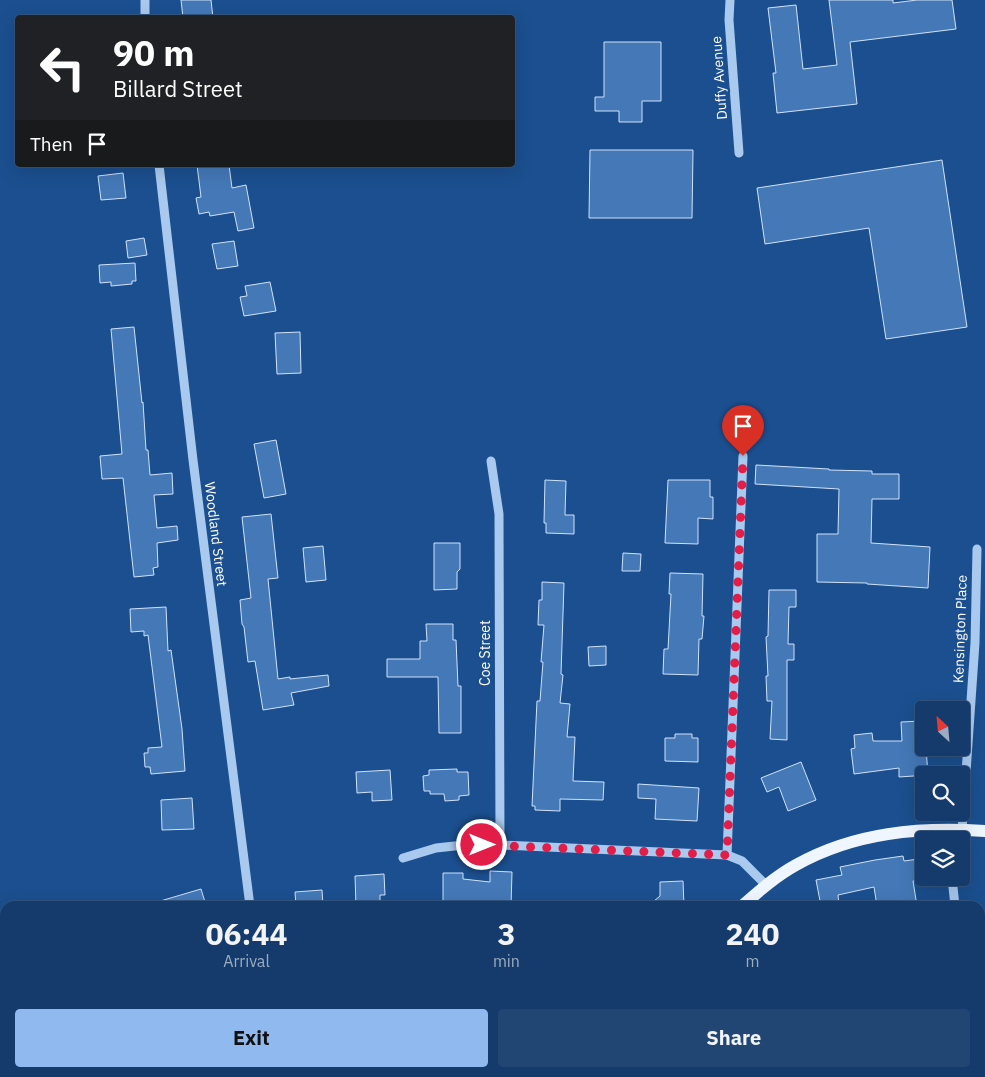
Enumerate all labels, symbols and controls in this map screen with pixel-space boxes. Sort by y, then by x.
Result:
text: 90 m [113,30,195,76]
icon: left [30,35,95,100]
street label: Duffy Avenue [707,35,731,120]
text: Billard Street [113,74,243,103]
icon: arrive [83,130,111,158]
text: Then [30,132,73,156]
pin [722,405,764,456]
icon: arrive [729,412,757,440]
street label: Woodland Street [201,481,231,587]
street label: Kensington Place [949,574,971,683]
street label: Coe Street [476,620,494,686]
north arrow [915,701,970,756]
map controls [915,701,970,886]
button: search [915,766,970,821]
position arrow [455,818,507,870]
button: layers [915,831,970,886]
text: 06:44 [206,914,287,953]
text: 3 [497,914,515,953]
text: 240 [725,914,779,953]
text: Arrival [223,951,270,971]
text: min [493,951,520,971]
text: m [745,951,759,971]
button: Exit [15,1009,488,1067]
button: Share [498,1009,970,1067]

